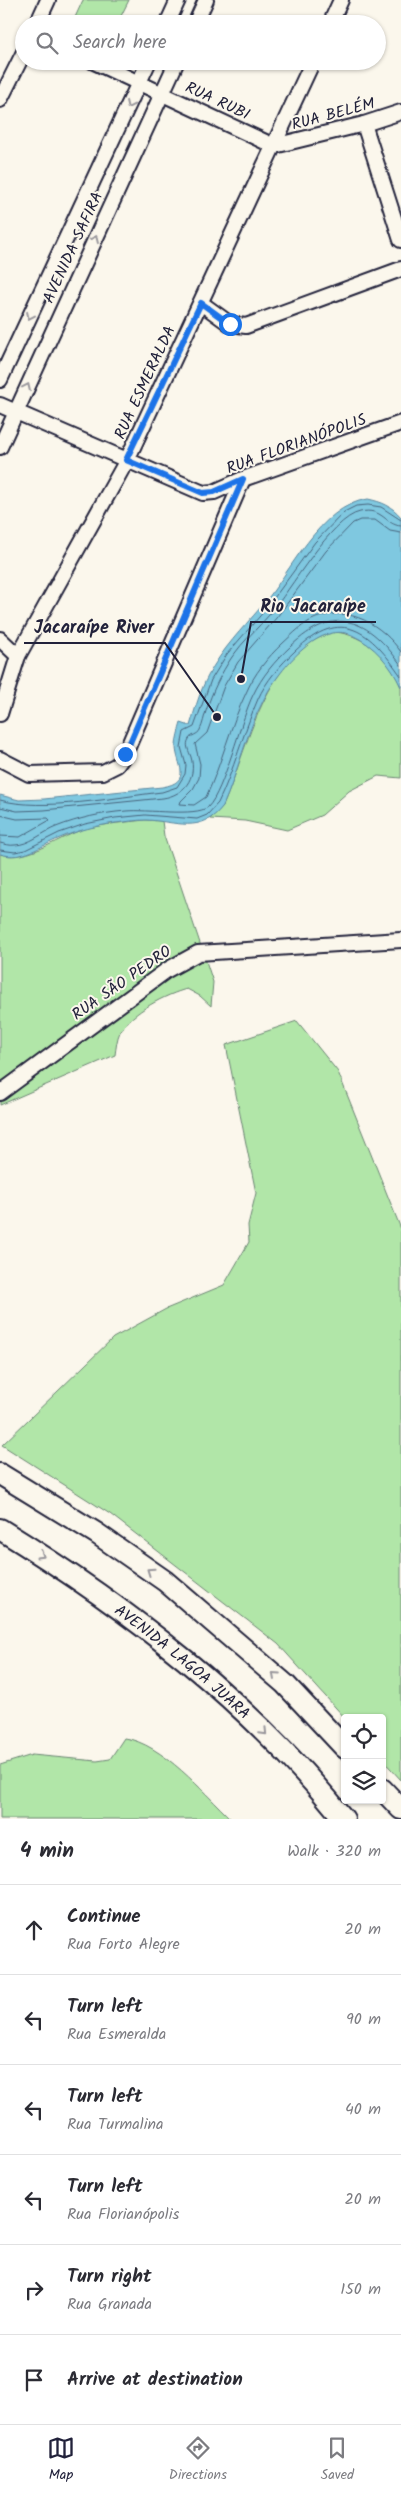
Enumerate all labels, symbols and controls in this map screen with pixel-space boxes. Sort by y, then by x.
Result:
search box [15,15,386,70]
text: Search here [73,28,167,58]
icon: search [33,29,61,57]
street label: RUA RUBI [181,75,254,127]
street label: RUA BELÉM [289,91,378,138]
one-way arrow [124,100,135,109]
street label: AVENIDA SAFIRA [37,188,110,308]
one-way arrow [89,235,99,244]
one-way arrow [26,311,36,320]
route start [219,313,242,336]
street label: RUA ESMERALDA [108,321,183,444]
one-way arrow [21,383,32,392]
street label: RUA FLORIANÓPOLIS [223,407,370,481]
callout: Rio Jacaraípe [251,589,376,622]
text: Rio Jacaraípe [260,593,366,622]
callout: Jacaraípe River [24,610,165,643]
text: Jacaraípe River [34,614,156,643]
route end [114,743,137,766]
street label: RUA SÃO PEDRO [67,939,177,1027]
one-way arrow [36,1548,45,1558]
one-way arrow [146,1568,156,1577]
street label: AVENIDA LAGOA JUARA [109,1598,256,1726]
one-way arrow [272,1671,281,1680]
map controls [341,1714,386,1804]
button: locate [341,1714,386,1759]
one-way arrow [258,1726,267,1735]
button: layers [341,1759,386,1804]
text: 4 min [20,1835,74,1868]
text: Walk · 320 m [287,1839,381,1864]
text: Continue [67,1902,140,1932]
icon: ahead [20,1916,48,1944]
text: 20 m [345,1917,381,1942]
text: Rua Forto Alegre [67,1932,180,1957]
text: Turn left [67,1992,142,2022]
icon: left [20,2006,48,2034]
text: 90 m [346,2007,381,2032]
text: Rua Esmeralda [67,2022,166,2047]
text: Turn left [67,2082,142,2112]
icon: left [20,2096,48,2124]
text: 40 m [345,2097,381,2122]
text: Rua Turmalina [67,2112,164,2137]
text: Turn left [67,2172,142,2202]
icon: left [20,2186,48,2214]
text: 20 m [345,2187,381,2212]
text: Rua Florianópolis [67,2202,179,2227]
text: Turn right [67,2262,152,2292]
icon: right [20,2276,48,2304]
text: 150 m [340,2277,381,2302]
text: Rua Granada [67,2292,152,2317]
text: Arrive at destination [67,2365,243,2395]
icon: arrive [20,2366,48,2394]
tab: Map [47,2434,75,2486]
tab: Directions [169,2434,227,2486]
tab: Saved [321,2434,354,2486]

